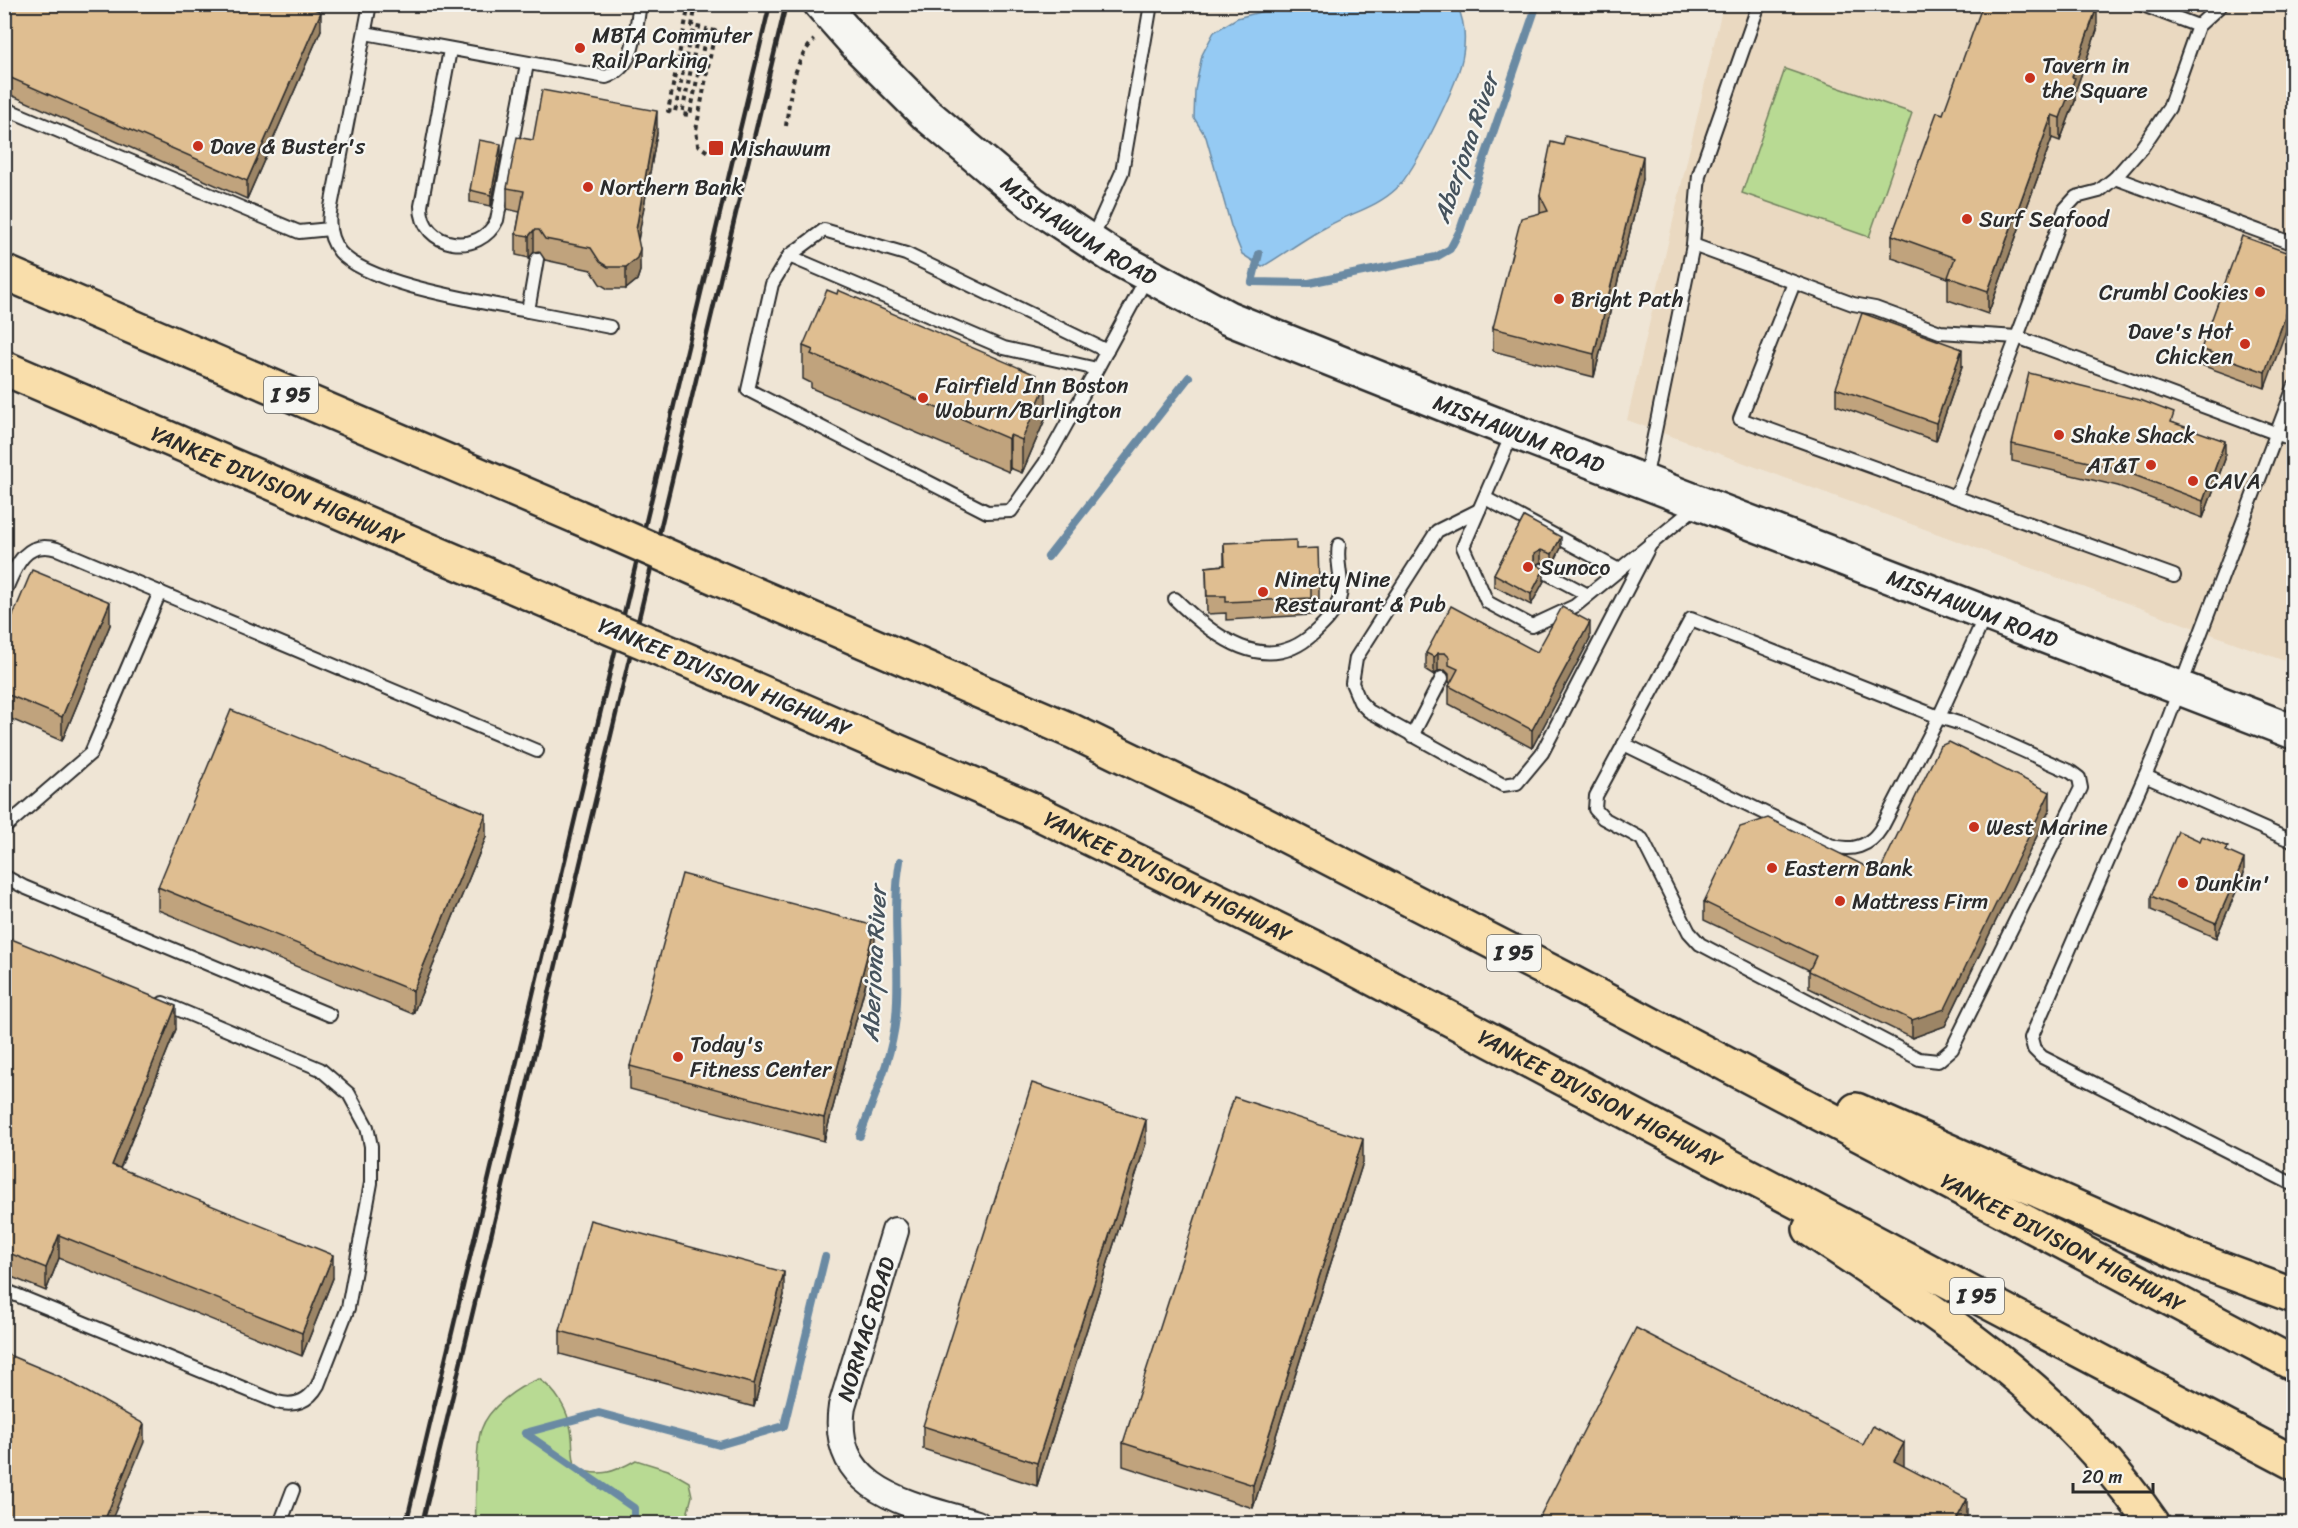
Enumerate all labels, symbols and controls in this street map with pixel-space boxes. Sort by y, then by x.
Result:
place label: MBTA Commuter Rail Parking [592,16,753,80]
marker: MBTA Commuter Rail Parking [573,41,587,55]
place label: Tavern in the Square [2042,46,2148,110]
water label: Aberjona River [1420,63,1513,230]
marker: Tavern in the Square [2023,71,2037,85]
place label: Dave & Buster's [210,127,366,166]
place label: Mishawum [730,129,831,168]
marker: Dave & Buster's [191,139,205,153]
marker: Mishawum [707,139,725,157]
street label: MISHAWUM ROAD [992,165,1165,296]
place label: Northern Bank [600,168,743,207]
marker: Northern Bank [581,180,595,194]
place label: Surf Seafood [1979,200,2110,239]
marker: Surf Seafood [1960,212,1974,226]
place label: Crumbl Cookies [2099,273,2248,312]
place label: Bright Path [1571,280,1684,319]
marker: Crumbl Cookies [2253,285,2267,299]
marker: Bright Path [1552,292,1566,306]
place label: Dave's Hot Chicken [2128,312,2234,376]
marker: Dave's Hot Chicken [2238,337,2252,351]
place label: Fairfield Inn Boston Woburn/Burlington [935,366,1129,430]
road number: I 95 [264,377,318,413]
street label: MISHAWUM ROAD [1428,382,1611,484]
marker: Fairfield Inn Boston Woburn/Burlington [916,391,930,405]
street label: YANKEE DIVISION HIGHWAY [145,414,412,557]
place label: Shake Shack [2071,416,2195,455]
marker: Shake Shack [2052,428,2066,442]
place label: AT&T [2086,446,2140,485]
marker: AT&T [2144,458,2158,472]
place label: CAVA [2205,462,2261,501]
marker: CAVA [2186,474,2200,488]
place label: Sunoco [1540,548,1611,587]
street label: MISHAWUM ROAD [1881,557,2065,659]
place label: Ninety Nine Restaurant & Pub [1275,560,1446,624]
marker: Sunoco [1521,560,1535,574]
marker: Ninety Nine Restaurant & Pub [1256,585,1270,599]
street label: YANKEE DIVISION HIGHWAY [592,606,859,749]
street label: YANKEE DIVISION HIGHWAY [1037,799,1300,954]
place label: West Marine [1986,808,2108,847]
marker: West Marine [1967,820,1981,834]
place label: Eastern Bank [1784,849,1913,888]
marker: Eastern Bank [1765,861,1779,875]
place label: Dunkin' [2195,864,2270,903]
marker: Dunkin' [2176,876,2190,890]
water label: Aberjona River [849,881,899,1044]
place label: Mattress Firm [1852,882,1988,921]
marker: Mattress Firm [1833,894,1847,908]
road number: I 95 [1487,935,1541,971]
street label: YANKEE DIVISION HIGHWAY [1471,1017,1731,1179]
place label: Today's Fitness Center [690,1025,833,1089]
marker: Today's Fitness Center [671,1050,685,1064]
street label: YANKEE DIVISION HIGHWAY [1934,1161,2194,1323]
street label: NORMAC ROAD [825,1252,907,1406]
road number: I 95 [1950,1278,2004,1314]
scale bar [2073,1456,2152,1494]
text: 20 m [2082,1461,2122,1493]

